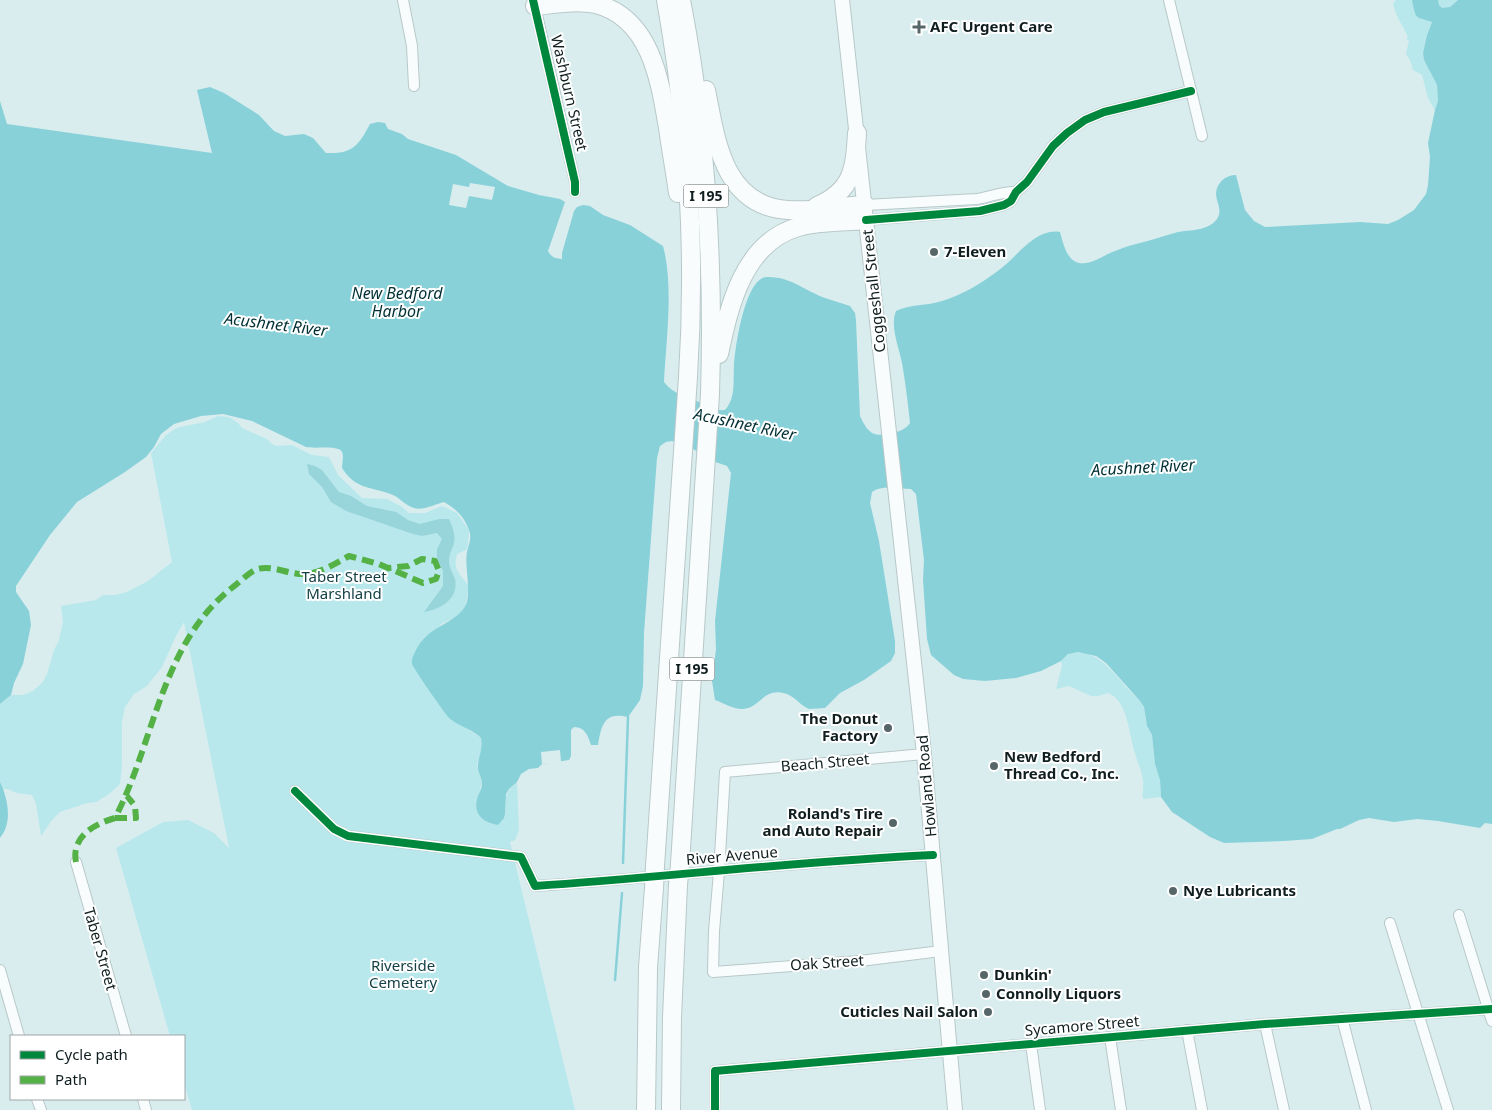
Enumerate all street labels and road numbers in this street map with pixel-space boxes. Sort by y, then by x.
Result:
street label: Washburn Street [547,33,593,153]
road number: I 195 [684,185,728,208]
street label: Coggeshall Street [857,228,889,354]
road number: I 195 [670,658,714,681]
street label: Howland Road [912,734,940,838]
street label: Beach Street [780,748,871,776]
street label: River Avenue [685,841,779,869]
street label: Taber Street [80,905,122,993]
street label: Oak Street [789,949,865,975]
street label: Sycamore Street [1024,1010,1141,1040]

